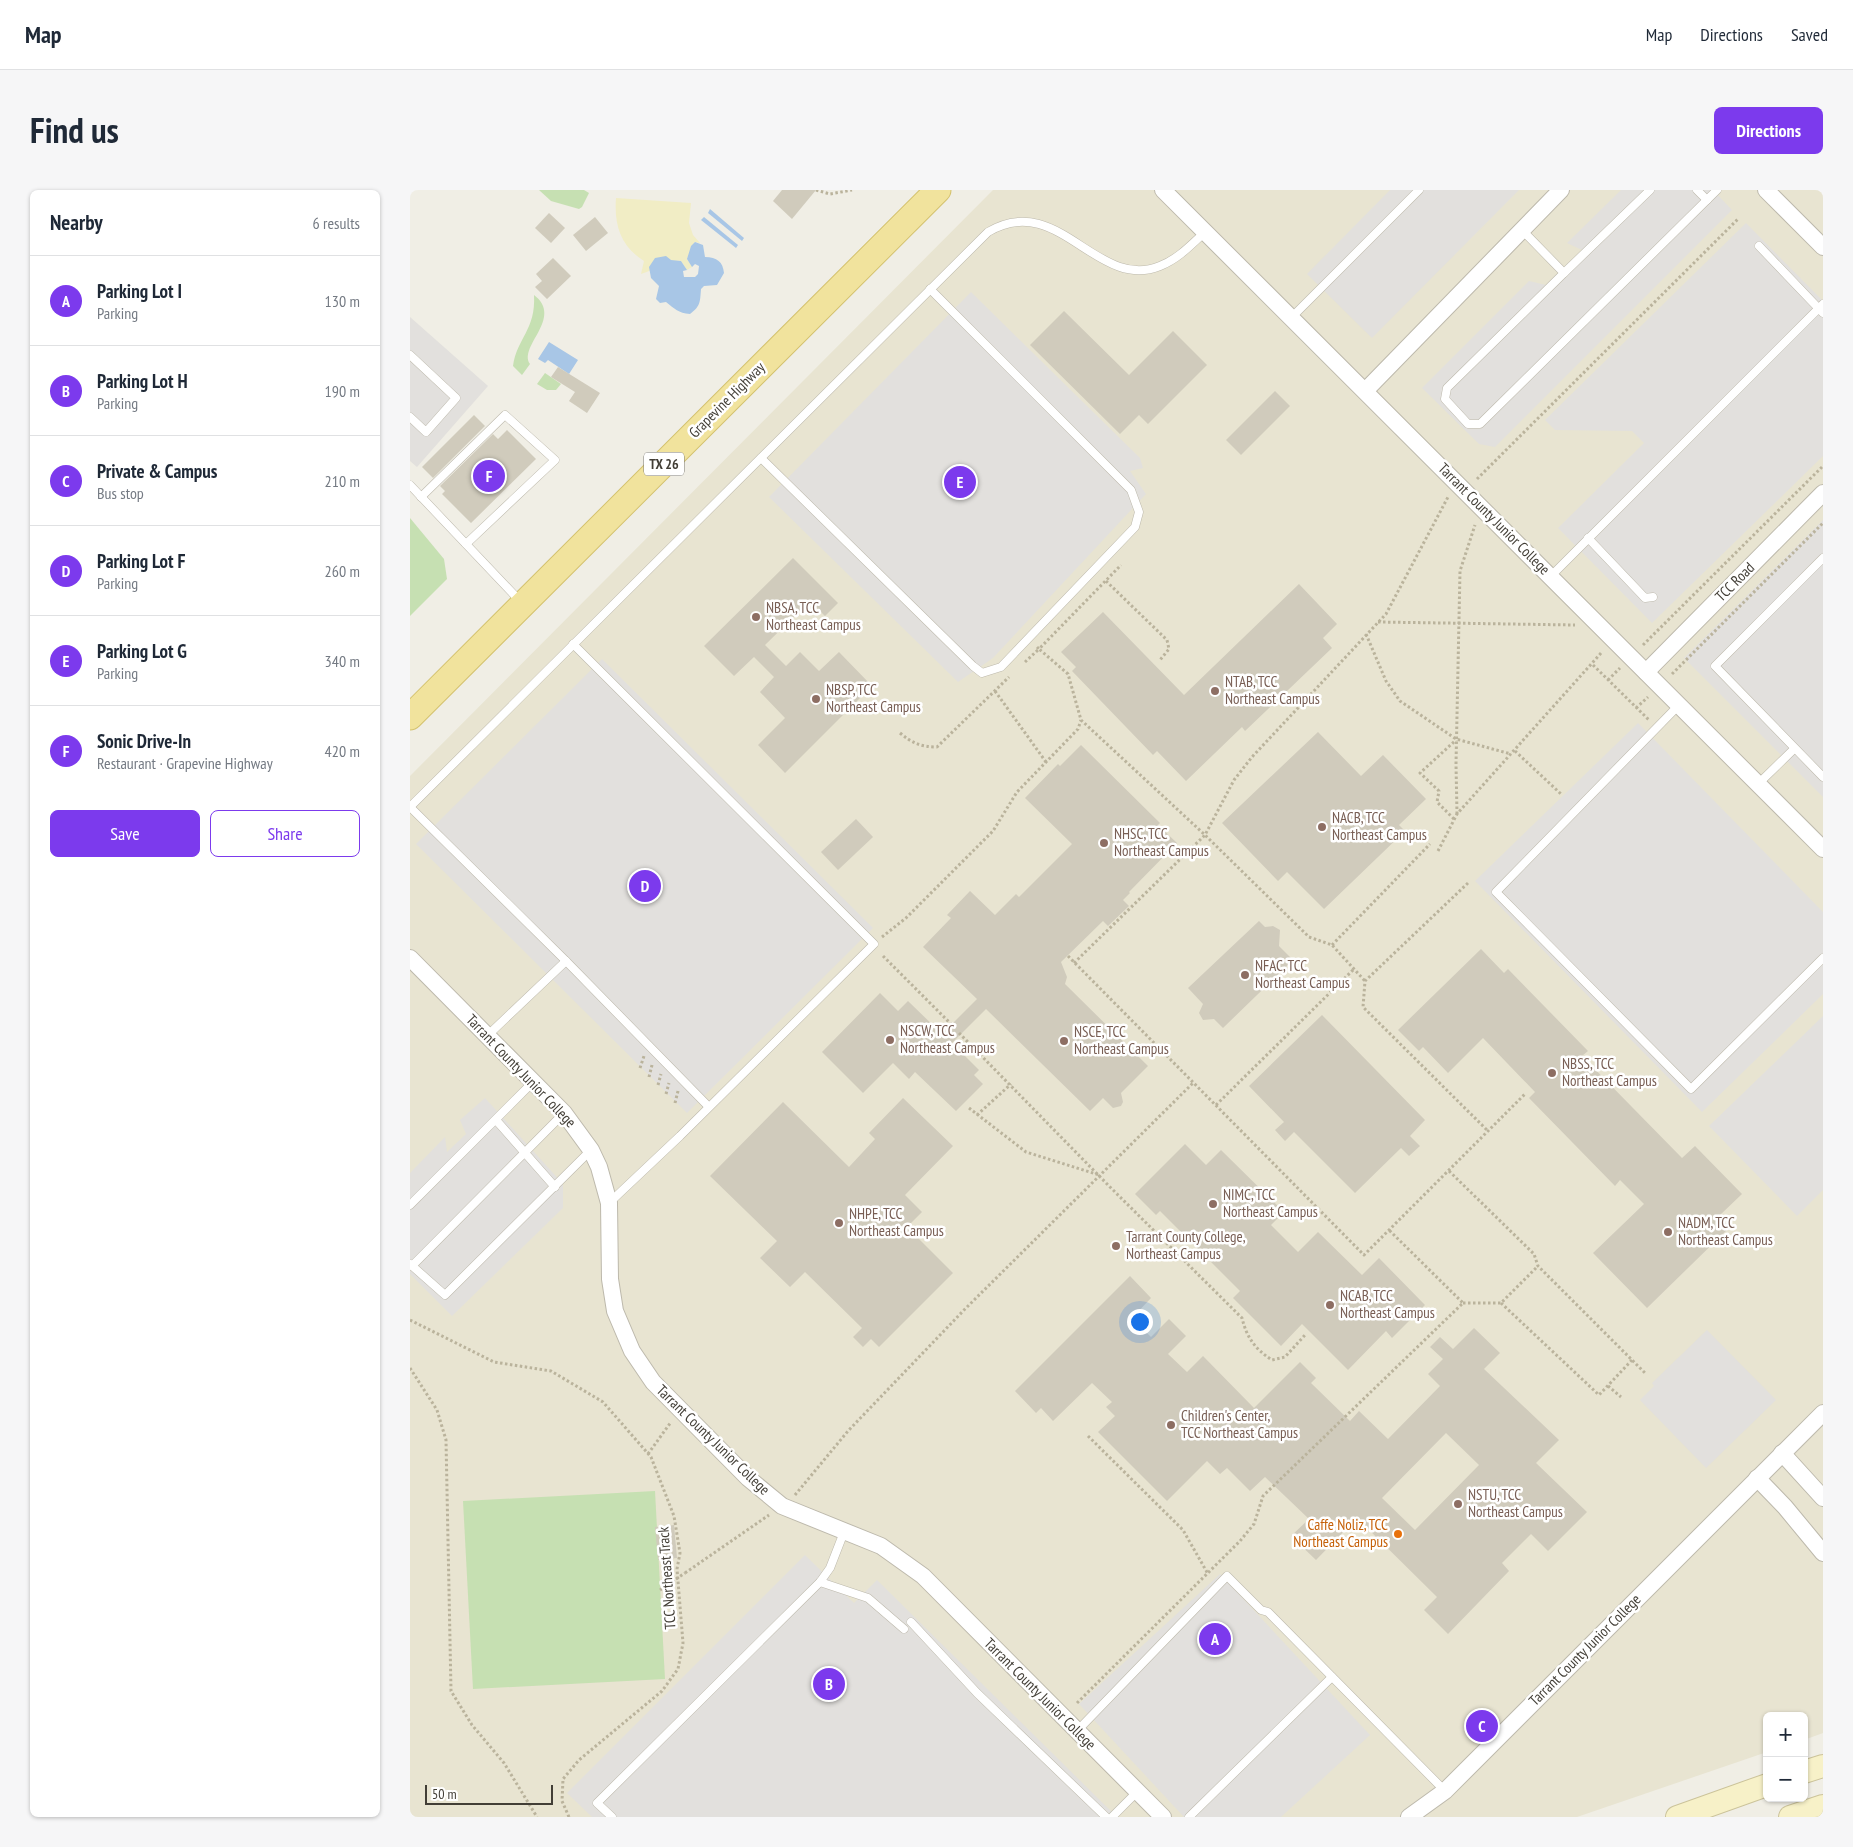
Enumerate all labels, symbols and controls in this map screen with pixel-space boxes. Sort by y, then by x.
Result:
text: Map [25,19,62,50]
text: Map [1646,23,1672,46]
text: Directions [1700,23,1763,46]
text: Saved [1791,23,1828,46]
text: Find us [30,107,119,153]
button: Directions [1714,107,1823,154]
text: Nearby [50,209,103,236]
text: 6 results [313,213,360,233]
text: Parking Lot I [97,279,182,303]
text: A [62,291,70,311]
text: 130 m [325,291,360,311]
text: Parking [97,303,138,323]
street label: Grapevine Highway [685,357,769,442]
text: Parking Lot H [97,369,188,393]
text: B [62,381,70,401]
text: 190 m [325,381,360,401]
text: Parking [97,393,138,413]
road number: TX 26 [644,452,684,476]
pin: F [473,457,505,495]
text: Private & Campus [97,459,217,483]
street label: Tarrant County Junior College [1434,459,1554,579]
pin: E [944,463,976,501]
text: C [62,471,70,491]
text: 210 m [325,471,360,491]
text: Bus stop [97,483,144,503]
text: Parking Lot F [97,549,185,573]
street label: TCC Road [1711,558,1758,605]
text: D [62,561,70,581]
text: 260 m [325,561,360,581]
text: Parking [97,573,138,593]
place label: NBSA, TCC Northeast Campus [766,598,861,634]
marker: NBSA, TCC Northeast Campus [750,611,762,623]
text: Parking Lot G [97,639,187,663]
text: E [63,651,69,671]
text: 340 m [325,651,360,671]
text: Parking [97,663,138,683]
place label: NTAB, TCC Northeast Campus [1225,672,1320,708]
place label: NBSP, TCC Northeast Campus [826,680,921,716]
marker: NTAB, TCC Northeast Campus [1209,685,1221,697]
marker: NBSP, TCC Northeast Campus [810,693,822,705]
text: Sonic Drive-In [97,729,191,753]
text: F [63,741,69,761]
text: 420 m [325,741,360,761]
text: Restaurant · Grapevine Highway [97,753,273,773]
place label: NACB, TCC Northeast Campus [1332,808,1427,844]
button: Save [50,810,200,857]
button: Share [210,810,360,857]
marker: NACB, TCC Northeast Campus [1316,821,1328,833]
place label: NHSC, TCC Northeast Campus [1114,824,1209,860]
marker: NHSC, TCC Northeast Campus [1098,837,1110,849]
pin: D [629,867,661,905]
place label: NFAC, TCC Northeast Campus [1255,956,1350,992]
marker: NFAC, TCC Northeast Campus [1239,969,1251,981]
street label: Tarrant County Junior College [462,1010,580,1131]
place label: NSCW, TCC Northeast Campus [900,1021,995,1057]
place label: NSCE, TCC Northeast Campus [1074,1022,1169,1058]
marker: NSCW, TCC Northeast Campus [884,1034,896,1046]
marker: NSCE, TCC Northeast Campus [1058,1035,1070,1047]
place label: NBSS, TCC Northeast Campus [1562,1054,1657,1090]
marker: NBSS, TCC Northeast Campus [1546,1067,1558,1079]
place label: NIMC, TCC Northeast Campus [1223,1185,1318,1221]
marker: NIMC, TCC Northeast Campus [1207,1198,1219,1210]
place label: NHPE, TCC Northeast Campus [849,1204,944,1240]
place label: NADM, TCC Northeast Campus [1678,1213,1773,1249]
marker: NHPE, TCC Northeast Campus [833,1217,845,1229]
marker: NADM, TCC Northeast Campus [1662,1226,1674,1238]
place label: Tarrant County College, Northeast Campus [1126,1227,1246,1263]
marker: Tarrant County College, Northeast Campus [1110,1240,1122,1252]
place label: NCAB, TCC Northeast Campus [1340,1286,1435,1322]
marker: NCAB, TCC Northeast Campus [1324,1299,1336,1311]
your location [1127,1309,1153,1335]
street label: Tarrant County Junior College [653,1381,774,1499]
place label: Children's Center, TCC Northeast Campus [1181,1406,1298,1442]
marker: Children's Center, TCC Northeast Campus [1165,1419,1177,1431]
place label: NSTU, TCC Northeast Campus [1468,1485,1563,1521]
marker: NSTU, TCC Northeast Campus [1452,1498,1464,1510]
place label: Caffe Noliz, TCC Northeast Campus [1293,1515,1388,1551]
street label: TCC Northeast Track [653,1526,680,1630]
marker: Caffe Noliz, TCC Northeast Campus [1392,1528,1404,1540]
street label: Tarrant County Junior College [1525,1590,1645,1710]
pin: A [1199,1620,1231,1658]
street label: Tarrant County Junior College [980,1634,1100,1754]
pin: B [813,1665,845,1703]
pin: C [1466,1707,1498,1745]
map controls [1763,1712,1808,1802]
button: + [1763,1712,1808,1757]
button: − [1763,1757,1808,1802]
scale bar [425,1782,552,1805]
text: 50 m [432,1785,457,1803]

